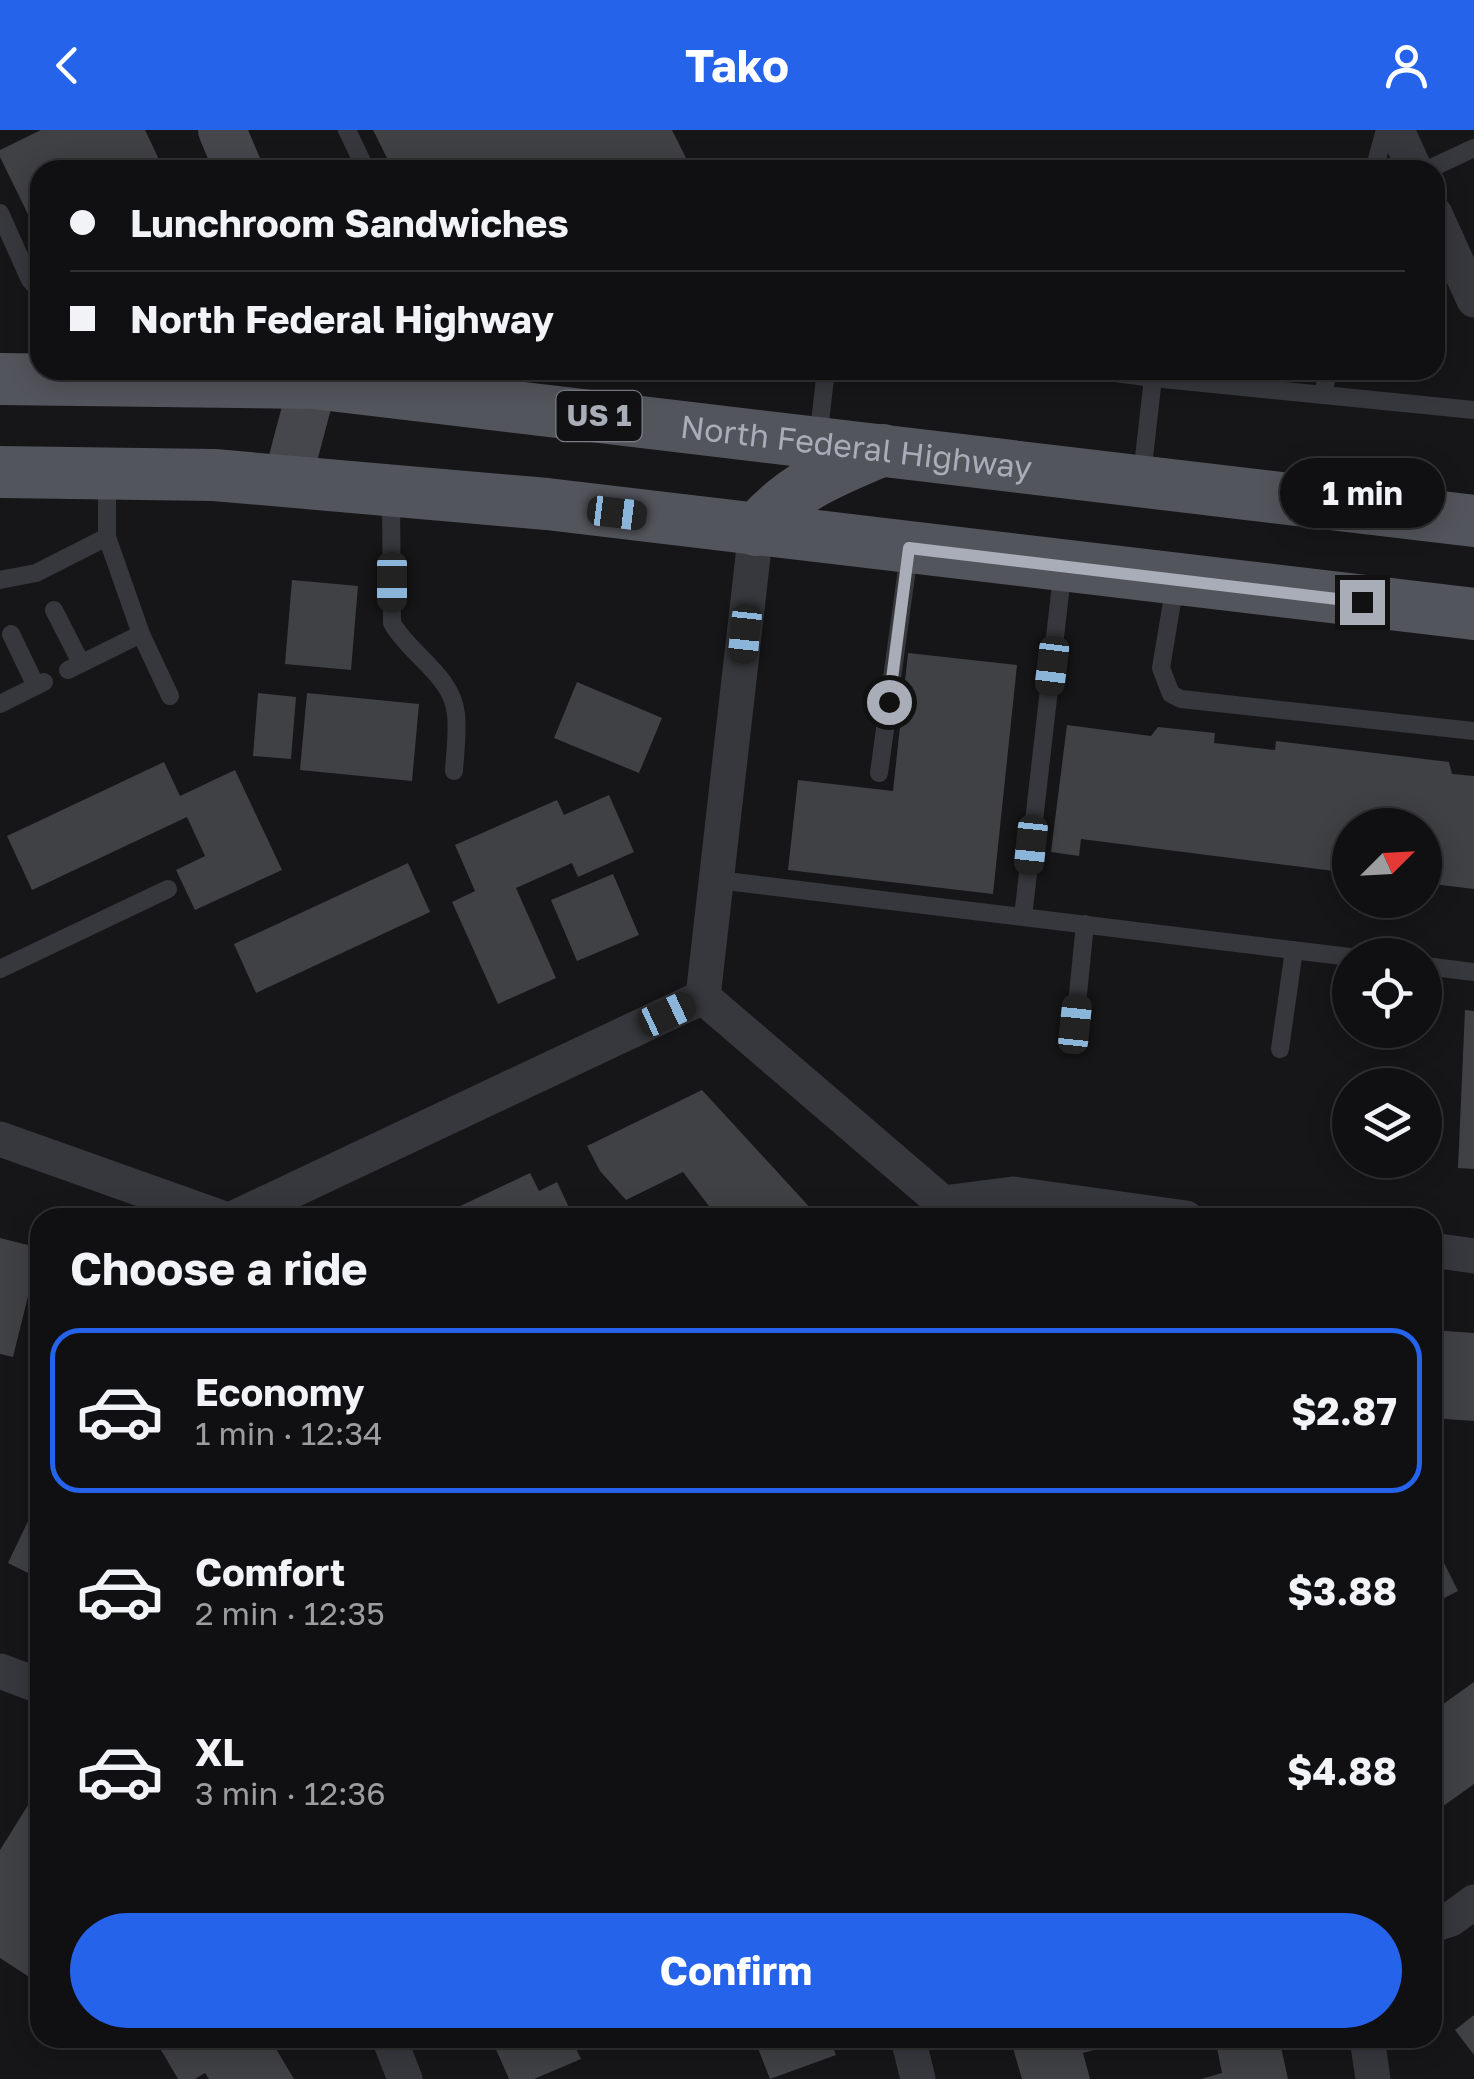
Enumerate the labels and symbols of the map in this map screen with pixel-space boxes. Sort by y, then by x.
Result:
road number: US 1 [556,391,642,441]
street label: North Federal Highway [678,407,1034,486]
callout: 1 min [1280,457,1444,527]
car [585,494,649,532]
car [377,552,407,612]
route end [1340,580,1385,625]
car [727,603,763,665]
car [1033,634,1071,698]
route start [867,680,912,725]
north arrow [1332,808,1442,918]
car [1013,814,1049,876]
car [633,988,701,1040]
car [1057,993,1093,1055]

